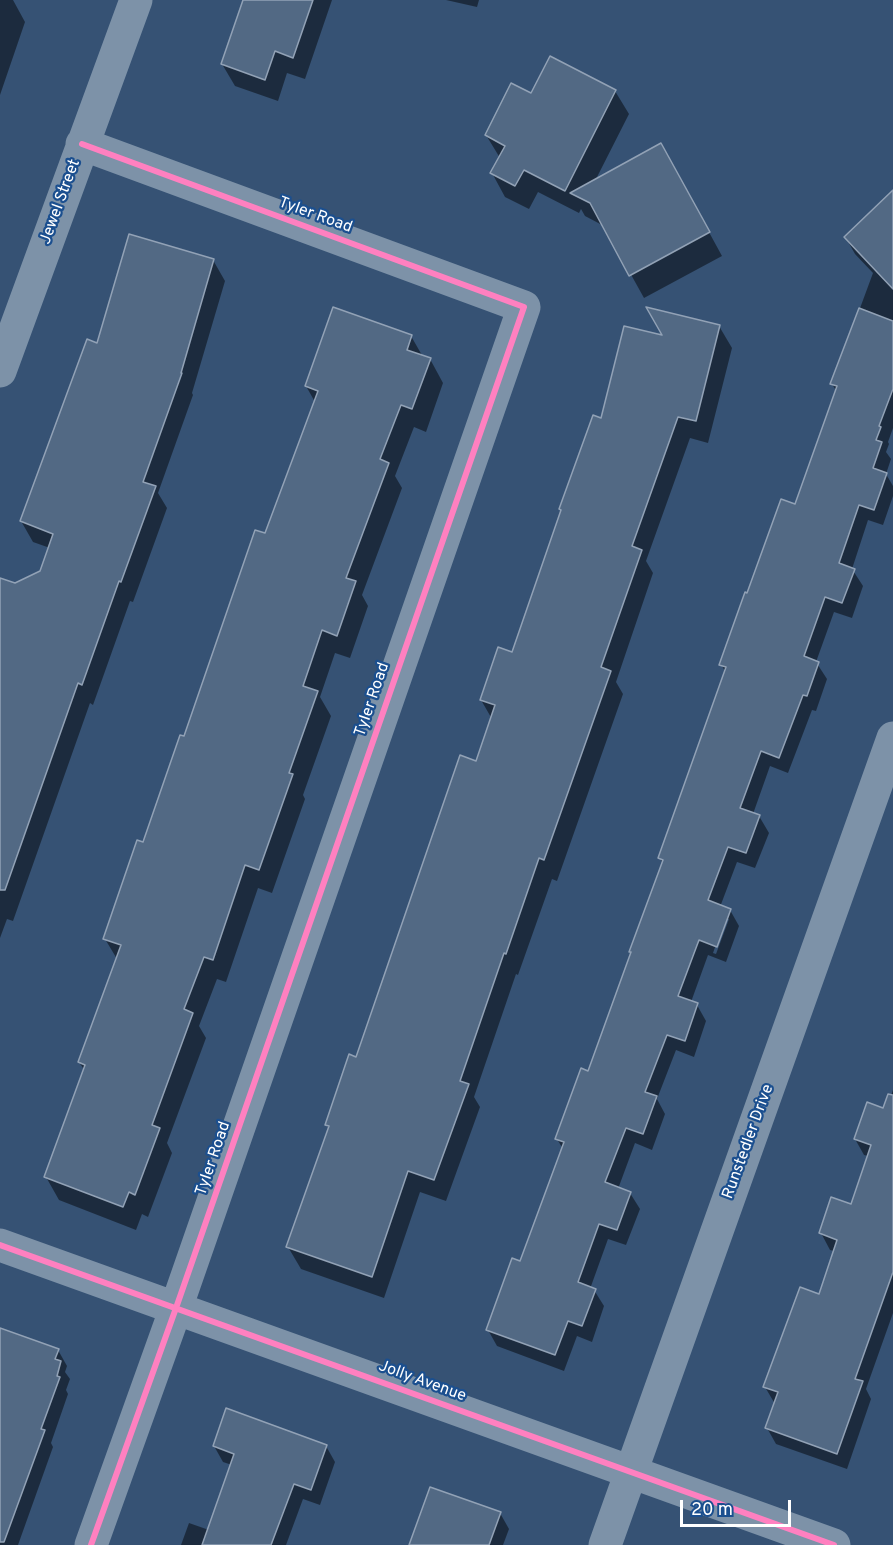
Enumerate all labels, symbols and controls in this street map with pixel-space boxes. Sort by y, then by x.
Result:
street label: Jewel Street [37,157,85,247]
street label: Tyler Road [275,194,355,238]
street label: Tyler Road [351,660,395,740]
street label: Runstedler Drive [719,1082,779,1202]
street label: Tyler Road [192,1119,236,1199]
street label: Jolly Avenue [376,1357,468,1407]
scale bar [683,1488,794,1526]
text: 20 m [691,1499,733,1522]

